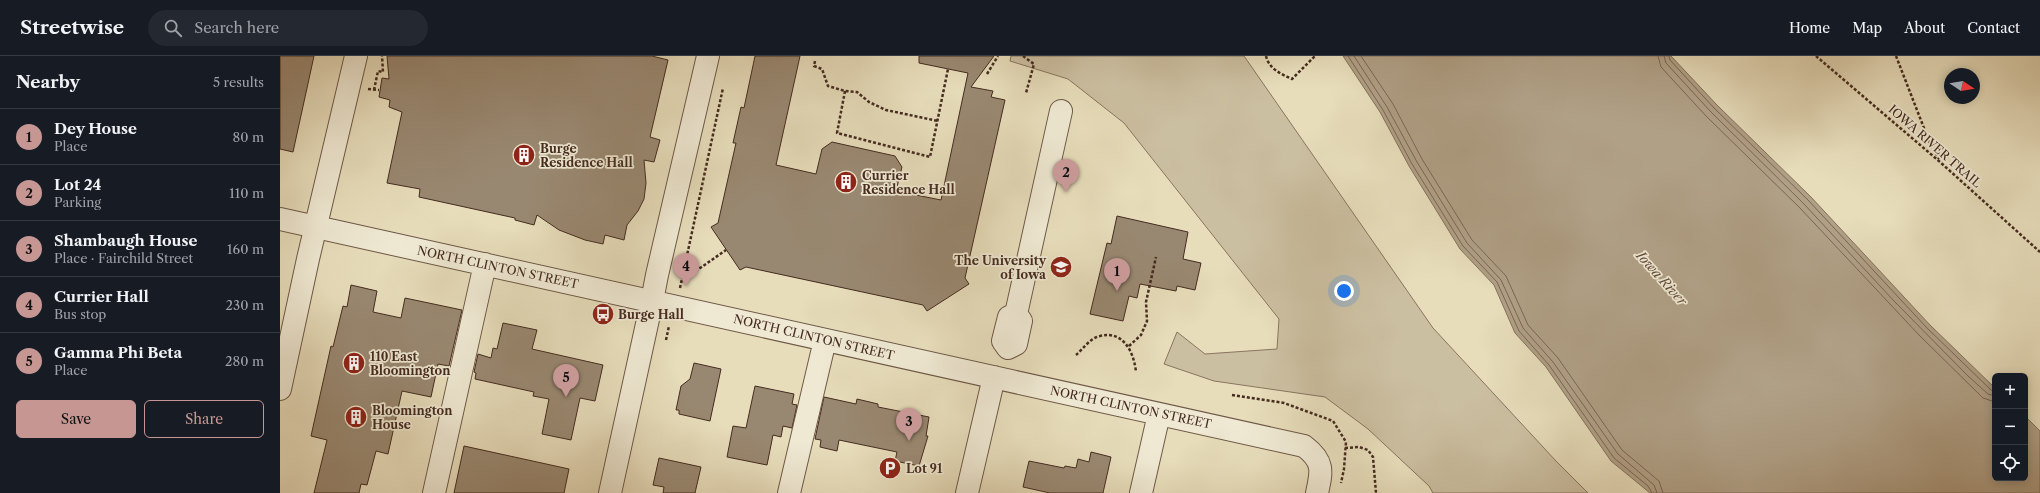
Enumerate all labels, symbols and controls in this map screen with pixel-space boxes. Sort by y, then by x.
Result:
search box [148,10,428,46]
text: Streetwise [20,16,124,39]
icon: search [162,17,184,39]
text: Search here [194,18,279,37]
text: Home [1789,19,1830,37]
text: Map [1852,19,1882,37]
text: About [1904,19,1945,37]
text: Contact [1967,19,2020,37]
north arrow [1944,68,1980,104]
text: Nearby [16,72,80,92]
text: 5 results [213,74,264,90]
street label: IOWA RIVER TRAIL [1885,102,1985,191]
text: Dey House [54,119,137,138]
text: 1 [26,129,32,145]
text: 80 m [232,129,264,145]
text: Place [54,138,87,154]
place label: Burge Residence Hall [540,141,633,170]
building icon: Burge Residence Hall [511,142,537,168]
pin: 2 [1053,159,1079,192]
place label: Currier Residence Hall [862,168,955,197]
building icon: Currier Residence Hall [833,169,859,195]
text: Lot 24 [54,175,101,194]
text: 2 [25,185,33,201]
text: 110 m [229,185,264,201]
text: Parking [54,194,101,210]
text: Shambaugh House [54,231,197,250]
text: 3 [25,241,33,257]
text: 160 m [227,241,264,257]
street label: NORTH CLINTON STREET [416,243,580,291]
water label: Iowa River [1633,247,1691,309]
text: Place · Fairchild Street [54,250,193,266]
pin: 4 [673,253,699,286]
place label: The University of Iowa [954,253,1047,282]
school or university icon: The University of Iowa [1048,254,1074,280]
pin: 1 [1104,258,1130,291]
your location [1334,281,1354,301]
text: Currier Hall [54,287,149,306]
text: 4 [25,297,33,313]
text: 230 m [226,297,264,313]
bus stop icon: Burge Hall [590,301,616,327]
text: Bus stop [54,306,106,322]
place label: Burge Hall [618,307,684,322]
street label: NORTH CLINTON STREET [732,311,896,363]
text: Gamma Phi Beta [54,343,182,362]
place label: 110 East Bloomington [370,349,451,378]
building icon: 110 East Bloomington [341,350,367,376]
text: 5 [25,353,33,369]
text: 280 m [225,353,264,369]
text: Place [54,362,87,378]
pin: 5 [553,364,579,397]
map controls [1992,373,2028,481]
button: + [1992,373,2028,409]
street label: NORTH CLINTON STREET [1049,383,1213,431]
button: Save [16,400,136,438]
button: Share [144,400,264,438]
place label: Bloomington House [372,403,453,432]
building icon: Bloomington House [343,404,369,430]
pin: 3 [896,408,922,441]
button: − [1992,409,2028,445]
button: locate [1992,445,2028,481]
parking icon: Lot 91 [877,455,903,481]
place label: Lot 91 [906,461,943,476]

